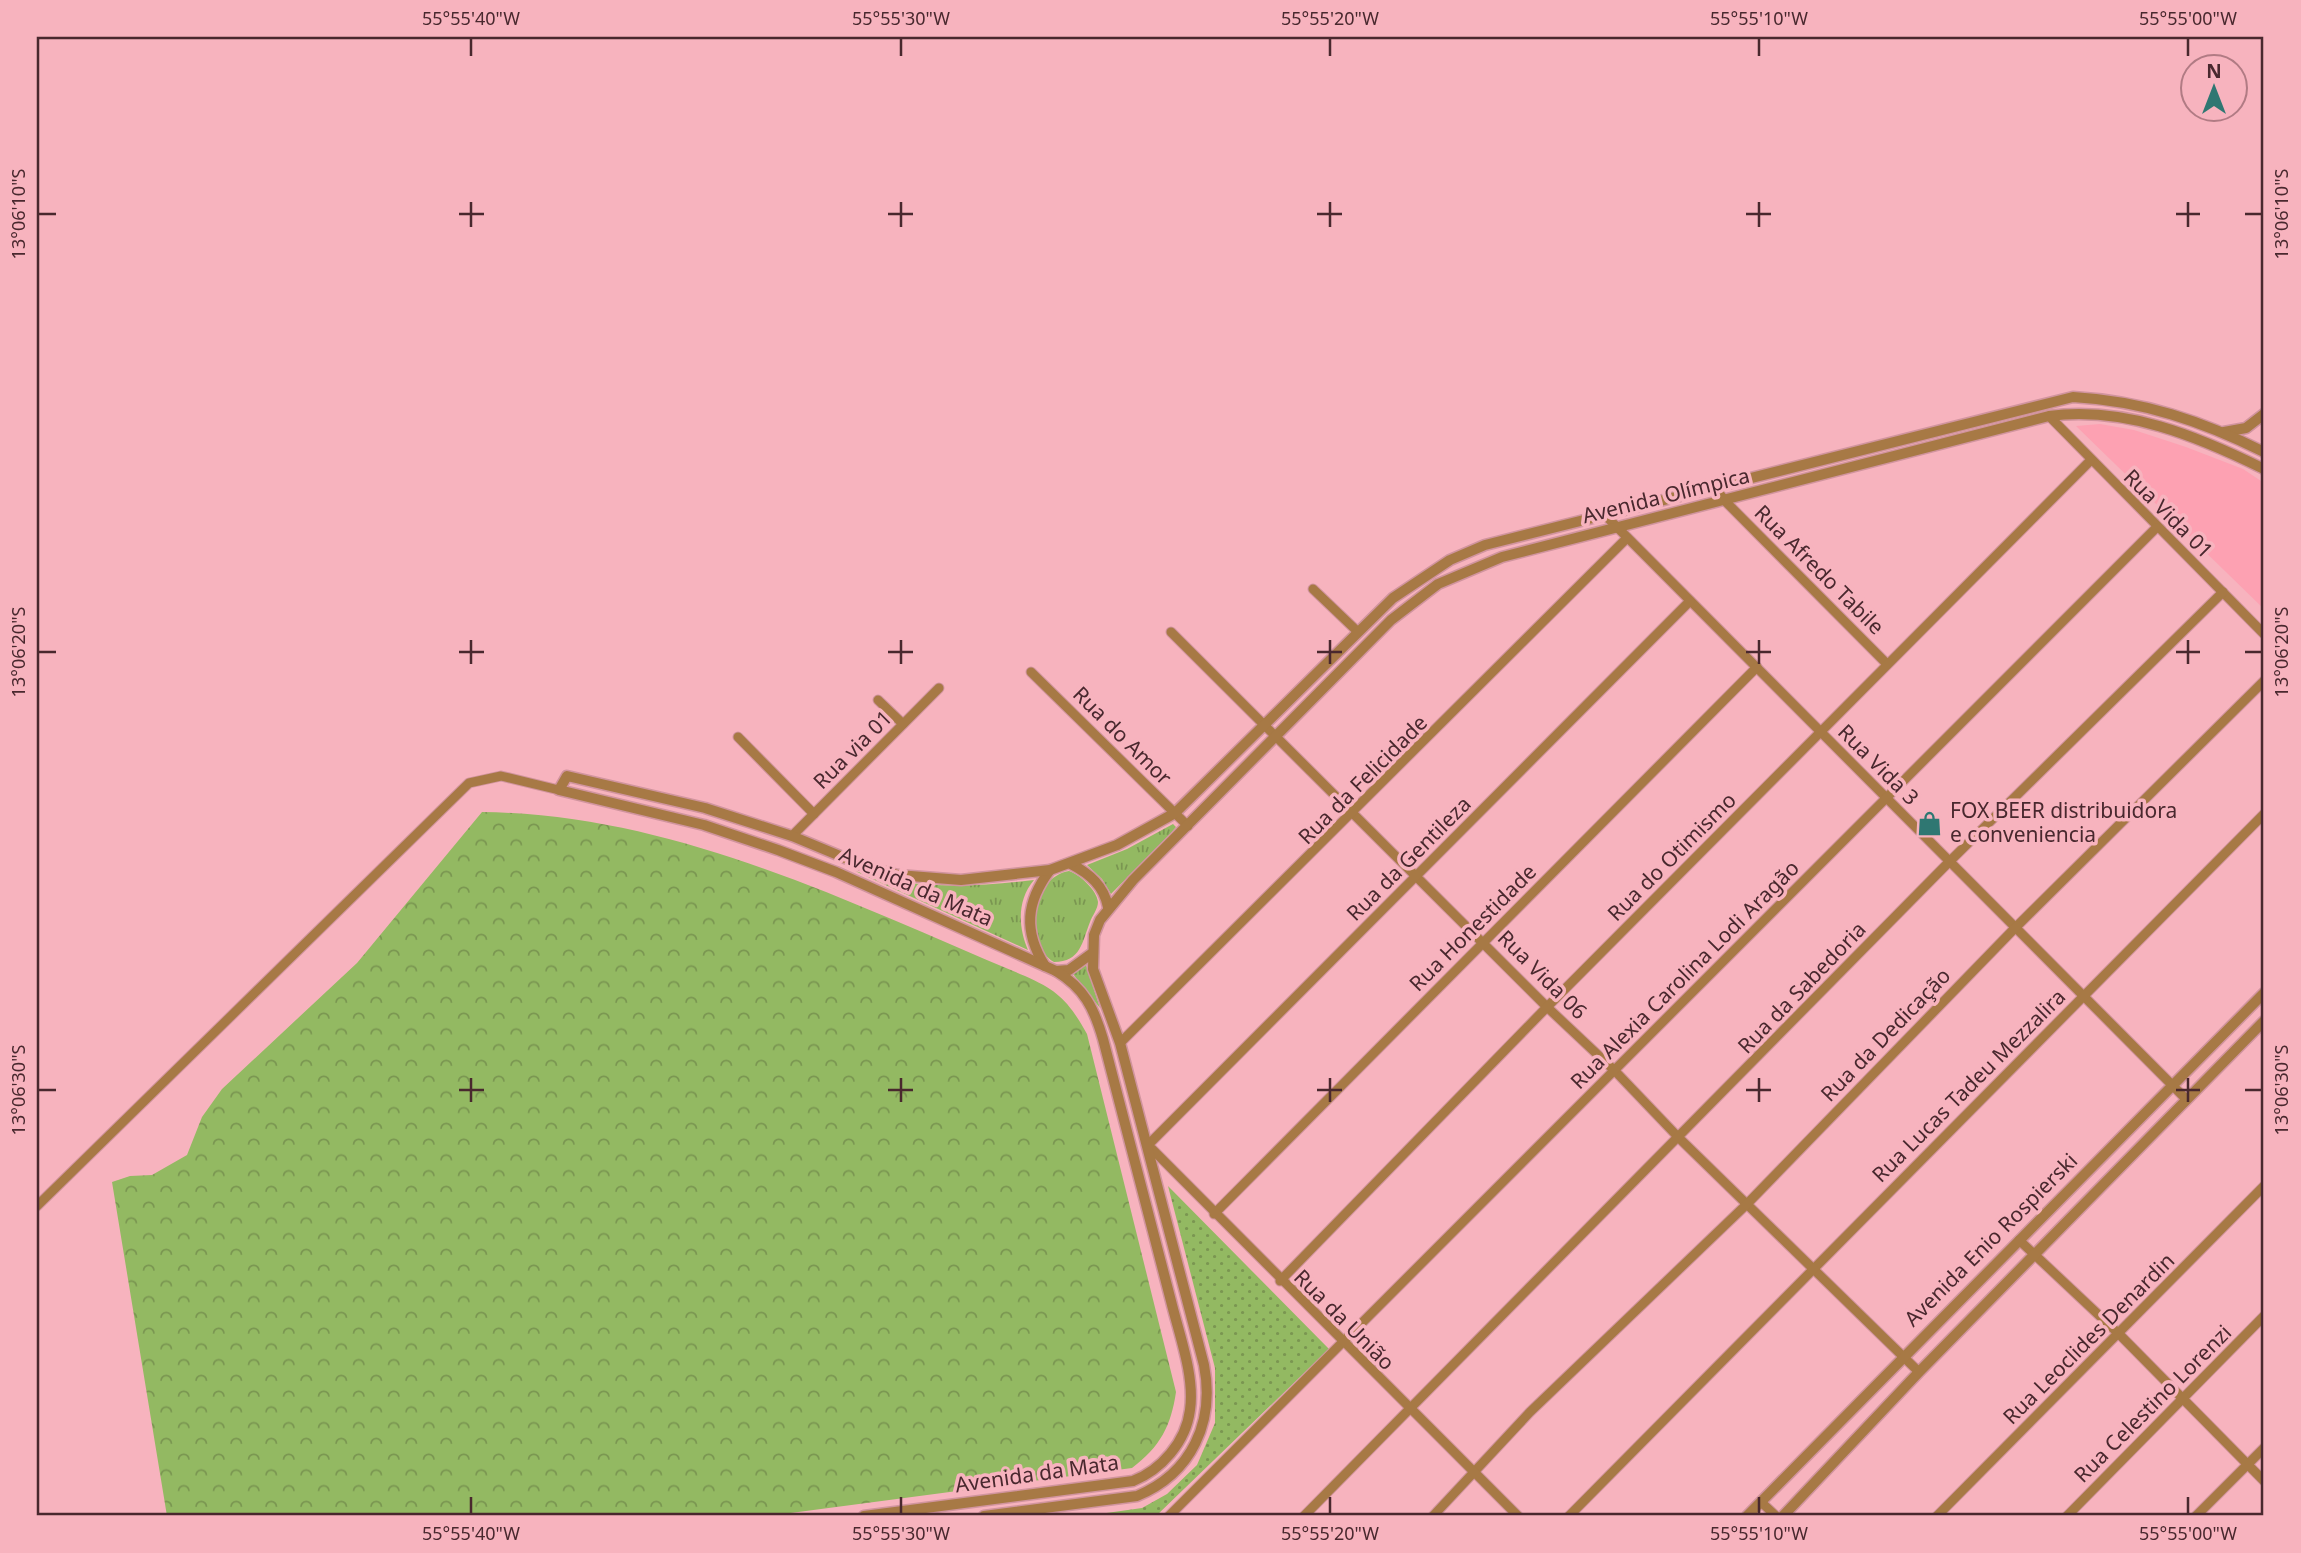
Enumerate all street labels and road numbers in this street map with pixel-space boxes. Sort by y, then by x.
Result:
street label: Avenida Olímpica [1579,461,1752,529]
street label: Rua Vida 01 [2118,463,2219,564]
street label: Rua Afredo Tabile [1749,498,1891,640]
street label: Rua do Amor [1067,680,1178,791]
street label: Rua via 01 [807,704,898,795]
street label: Rua da Felicidade [1292,709,1433,850]
street label: Rua Vida 3 [1832,718,1925,811]
street label: Rua do Otimismo [1601,786,1742,927]
street label: Rua da Gentileza [1340,790,1477,927]
street label: Avenida da Mata [835,840,997,932]
street label: Rua Alexia Carolina Lodi Aragão [1564,854,1805,1095]
street label: Rua Honestidade [1403,858,1542,997]
street label: Rua da Sabedoria [1731,915,1871,1059]
street label: Rua Vida 06 [1492,924,1593,1025]
street label: Rua da Dedicação [1814,962,1956,1107]
street label: Rua Lucas Tadeu Mezzalira [1866,983,2071,1188]
street label: Avenida Enio Rospierski [1898,1147,2083,1332]
street label: Rua Leoclides Denardin [1997,1247,2180,1430]
street label: Rua da União [1288,1263,1401,1376]
street label: Rua Celestino Lorenzi [2067,1318,2237,1488]
street label: Avenida da Mata [953,1448,1120,1498]

